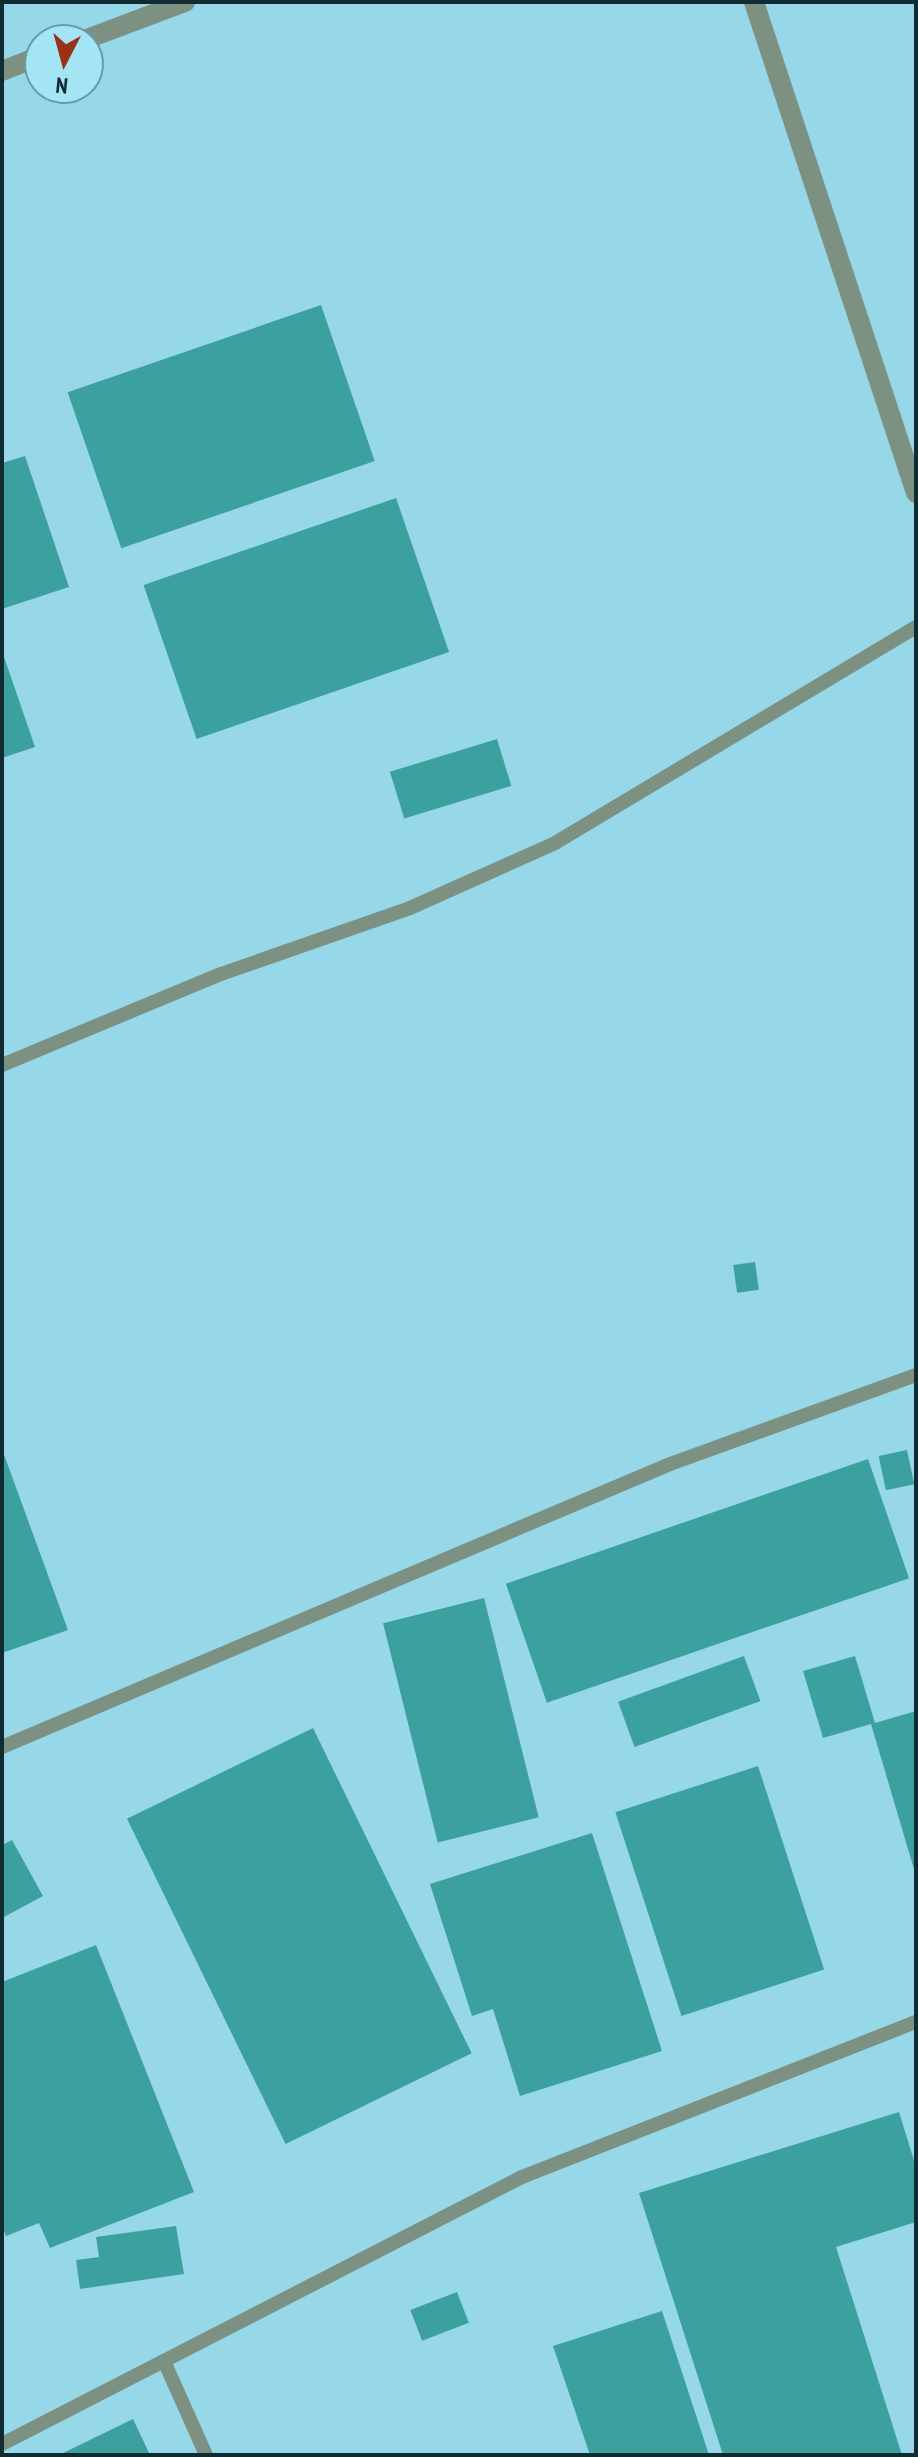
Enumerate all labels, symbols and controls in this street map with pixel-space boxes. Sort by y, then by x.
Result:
north arrow [24,24,104,104]
text: N [54,71,69,100]

